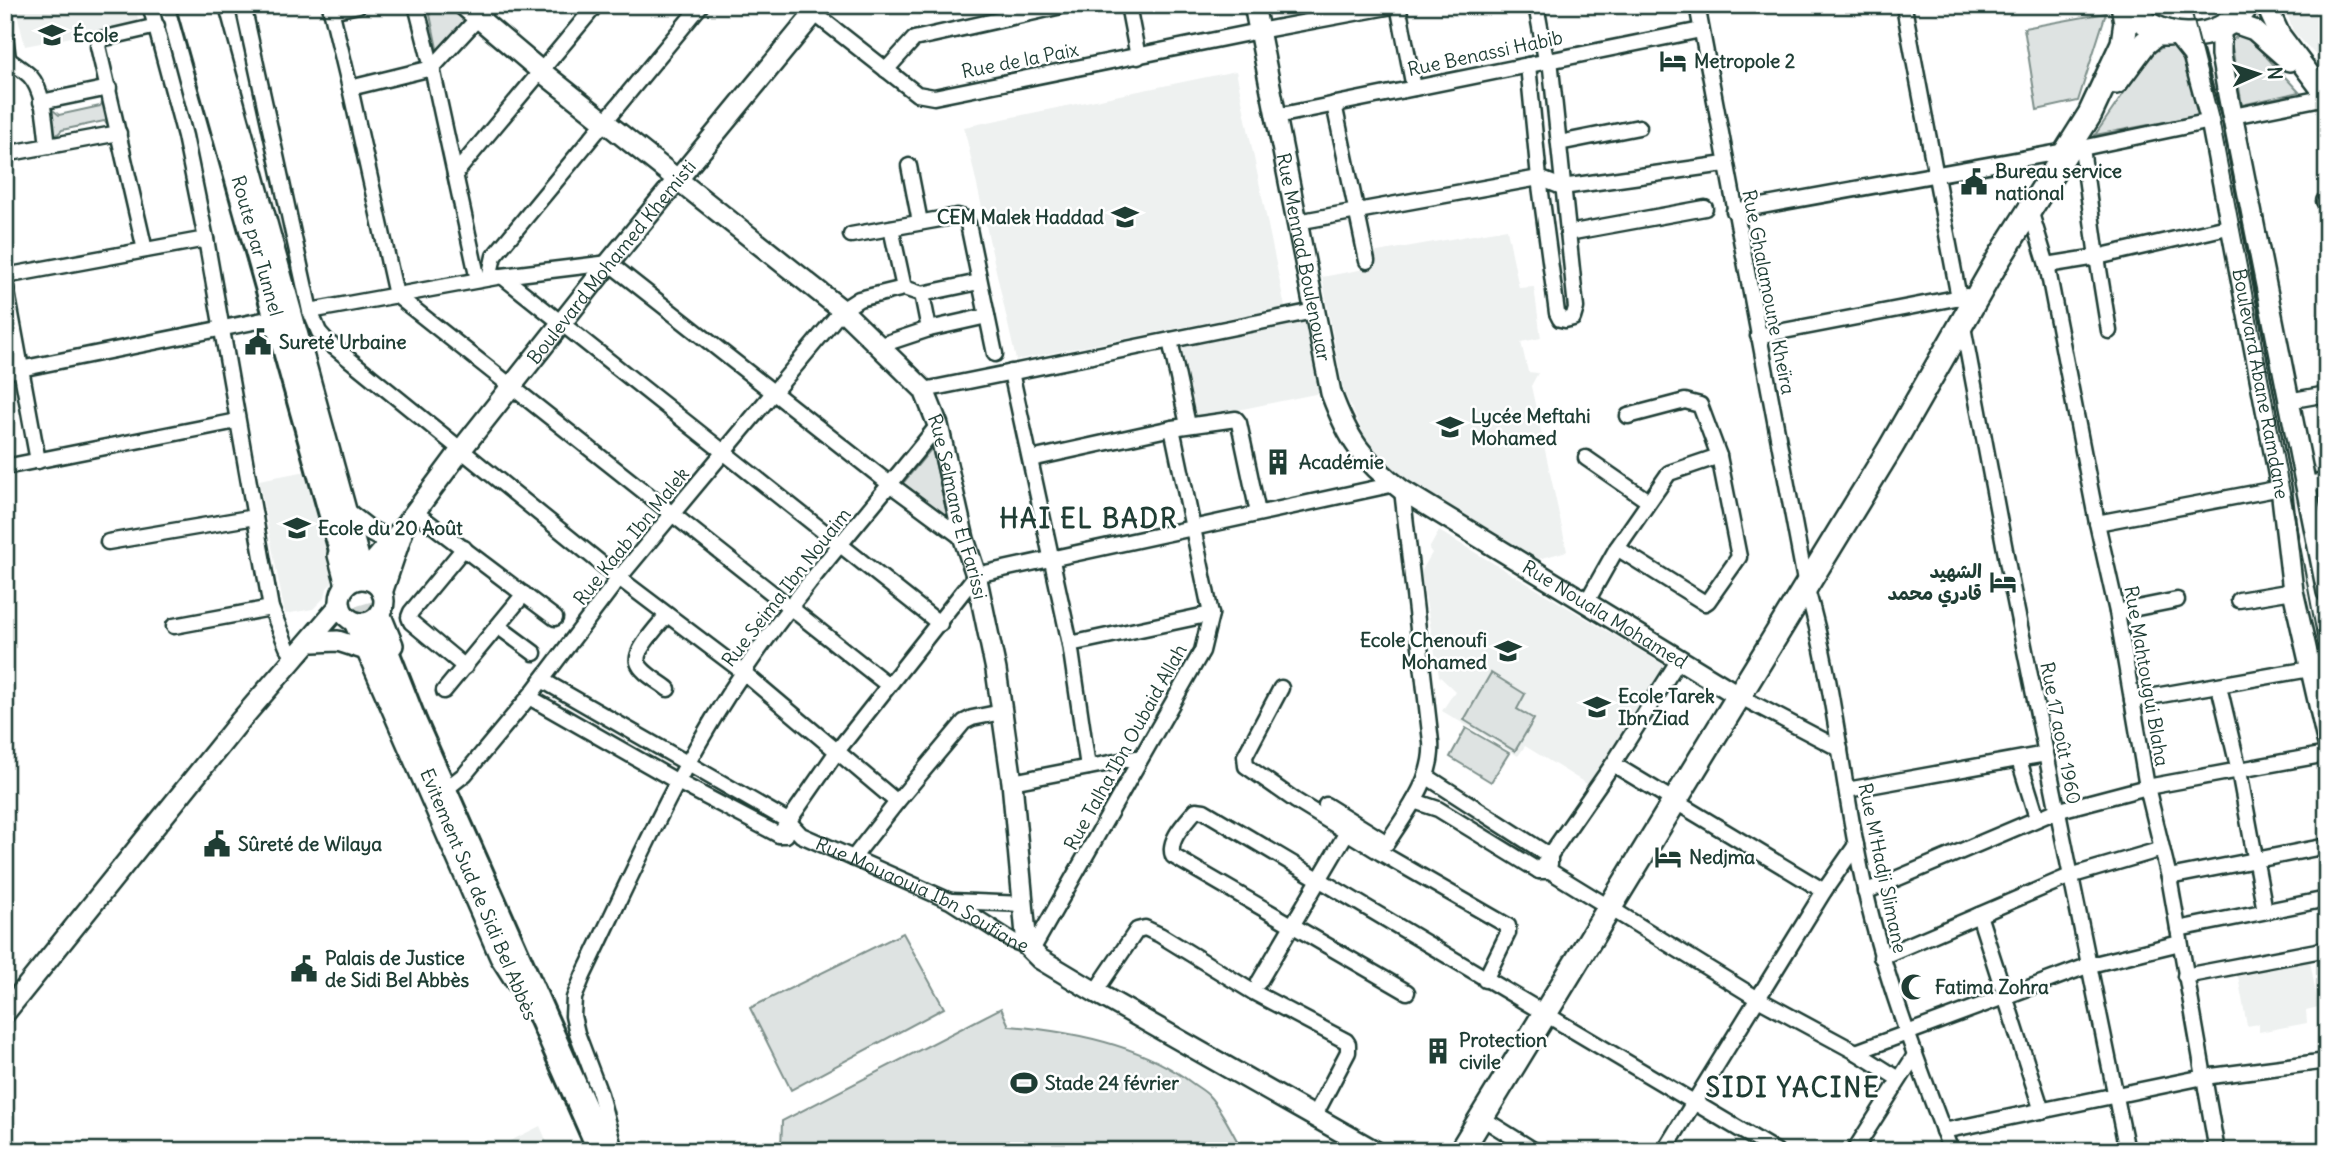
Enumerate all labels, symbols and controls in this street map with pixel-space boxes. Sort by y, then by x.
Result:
school or university icon: École [37,20,67,50]
place label: École [73,22,119,47]
street label: Rue Benassi Habib [1405,25,1565,81]
street label: Rue de la Paix [959,37,1081,83]
north arrow [2224,38,2294,108]
hotel icon: Metropole 2 [1658,46,1688,76]
place label: Metropole 2 [1694,49,1795,73]
text: N [2263,66,2287,80]
street label: Rue Mennad Boulenouar [1272,151,1336,364]
street label: Boulevard Mohamed Khemisti [522,155,701,369]
place label: Bureau service national [1995,159,2122,205]
public building icon: Bureau service national [1959,167,1989,197]
street label: Route par Tunnel [226,173,289,319]
street label: Rue Ghalamoune Kheïra [1737,188,1801,397]
school or university icon: CEM Malek Haddad [1110,202,1140,232]
place label: CEM Malek Haddad [937,205,1104,229]
street label: Boulevard Abane Ramdane [2227,266,2294,500]
public building icon: Sureté Urbaine [243,327,273,357]
place label: Sureté Urbaine [279,330,406,354]
place label: Lycée Meftahi Mohamed [1471,404,1590,450]
street label: Rue Selmane El Farissi [923,410,993,602]
school or university icon: Lycée Meftahi Mohamed [1435,412,1465,442]
building icon: Académie [1263,447,1293,477]
place label: Académie [1299,450,1384,474]
street label: Rue Kaab Ibn Malek [568,462,694,610]
district label: HAI EL BADR [999,502,1179,535]
street label: Rue Seima Ibn Nouaim [716,503,856,671]
school or university icon: Ecole du 20 Août [282,513,312,543]
place label: Ecole du 20 Août [318,516,463,540]
street label: Rue Nouala Mohamed [1518,555,1692,674]
place label: الشهيد قادري محمد [1888,559,1982,608]
hotel icon: الشهيد قادري محمد [1988,567,2018,597]
street label: Rue Mahtougui Blaha [2119,584,2175,768]
place label: Ecole Chenoufi Mohamed [1360,628,1487,674]
school or university icon: Ecole Chenoufi Mohamed [1493,636,1523,666]
street label: Rue Talha Ibn Oubaid Allah [1058,640,1192,854]
street label: Rue 17 août 1960 [2035,660,2087,806]
place label: Ecole Tarek Ibn Ziad [1618,684,1715,730]
school or university icon: Ecole Tarek Ibn Ziad [1582,692,1612,722]
street label: Evitement Sud de Sidi Bel Abbès [415,765,543,1023]
street label: Rue M'Hadji Slimane [1853,781,1913,955]
public building icon: Sûreté de Wilaya [202,829,232,859]
street label: Rue Mouaouia Ibn Soufiane [812,831,1032,958]
place label: Sûreté de Wilaya [238,832,382,856]
hotel icon: Nedjma [1653,842,1683,872]
place label: Nedjma [1689,845,1755,869]
place label: Palais de Justice de Sidi Bel Abbès [325,946,469,992]
public building icon: Palais de Justice de Sidi Bel Abbès [289,954,319,984]
mosque icon: Fatima Zohra [1899,972,1929,1002]
place label: Fatima Zohra [1935,975,2049,999]
place label: Protection civile [1459,1028,1547,1074]
building icon: Protection civile [1423,1036,1453,1066]
sports icon: Stade 24 février [1009,1068,1039,1098]
place label: Stade 24 février [1045,1071,1179,1095]
district label: SIDI YACINE [1706,1071,1880,1104]

